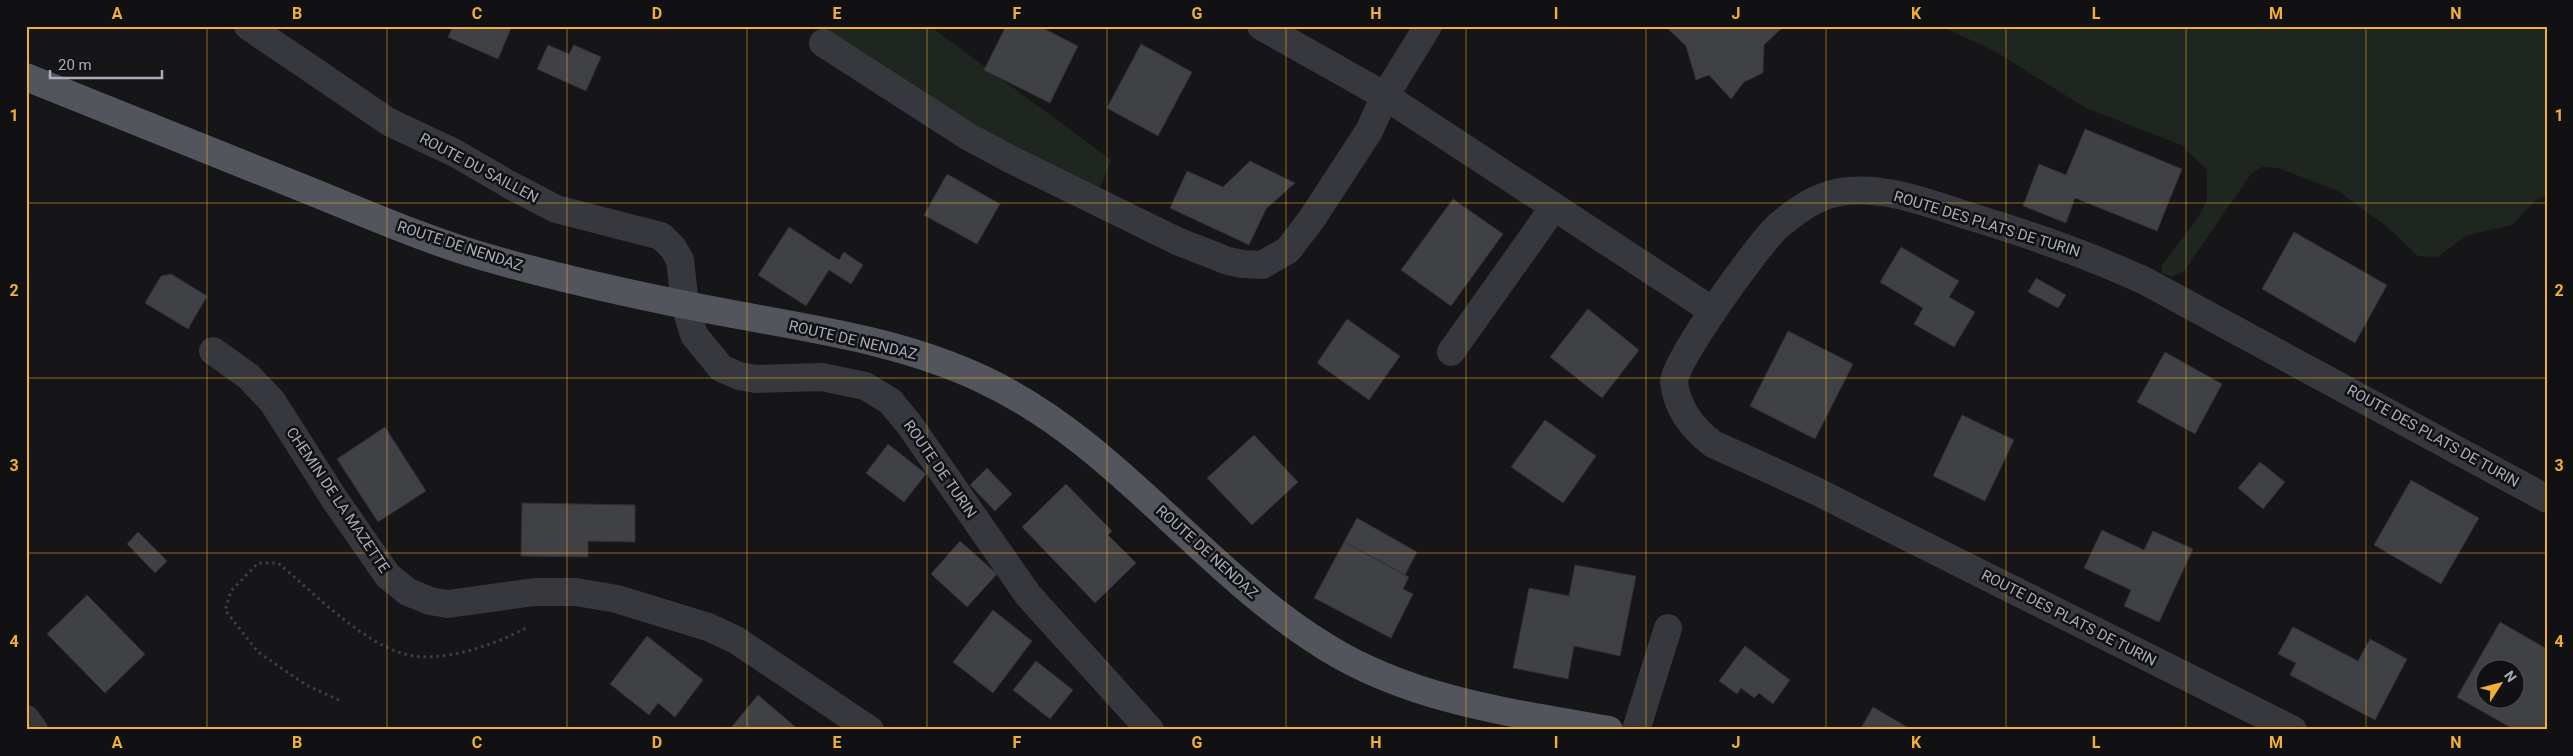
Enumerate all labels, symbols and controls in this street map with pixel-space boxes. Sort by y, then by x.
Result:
text: A [112,4,123,23]
text: B [292,4,302,23]
text: C [472,4,482,23]
text: D [652,4,662,23]
text: E [833,4,842,23]
text: F [1013,4,1022,23]
text: G [1192,4,1203,23]
text: H [1370,4,1382,23]
text: I [1554,4,1558,23]
text: J [1732,4,1740,23]
text: K [1911,4,1922,23]
text: L [2092,4,2101,23]
text: M [2269,4,2283,23]
text: N [2450,4,2462,23]
scale bar [50,48,162,80]
text: 20 m [58,56,92,74]
text: 1 [9,106,19,125]
text: 1 [2554,106,2564,125]
street label: ROUTE DU SAILLEN [417,129,541,207]
street label: ROUTE DES PLATS DE TURIN [1892,187,2082,261]
street label: ROUTE DE NENDAZ [395,217,525,275]
text: 2 [9,281,19,300]
text: 2 [2554,281,2564,300]
street label: ROUTE DE NENDAZ [787,316,919,364]
street label: ROUTE DES PLATS DE TURIN [2344,381,2522,491]
street label: ROUTE DE TURIN [900,417,980,521]
street label: CHEMIN DE LA MAZETTE [283,424,394,577]
text: 3 [9,456,19,475]
text: 3 [2554,456,2564,475]
street label: ROUTE DE NENDAZ [1152,501,1262,603]
street label: ROUTE DES PLATS DE TURIN [1979,566,2159,670]
text: 4 [9,632,19,651]
text: 4 [2554,632,2564,651]
north arrow [2476,658,2526,708]
text: N [2501,668,2520,685]
text: A [112,733,123,752]
text: B [292,733,302,752]
text: C [472,733,482,752]
text: D [652,733,662,752]
text: E [833,733,842,752]
text: F [1013,733,1022,752]
text: G [1192,733,1203,752]
text: H [1370,733,1382,752]
text: I [1554,733,1558,752]
text: J [1732,733,1740,752]
text: K [1911,733,1922,752]
text: L [2092,733,2101,752]
text: M [2269,733,2283,752]
text: N [2450,733,2462,752]

